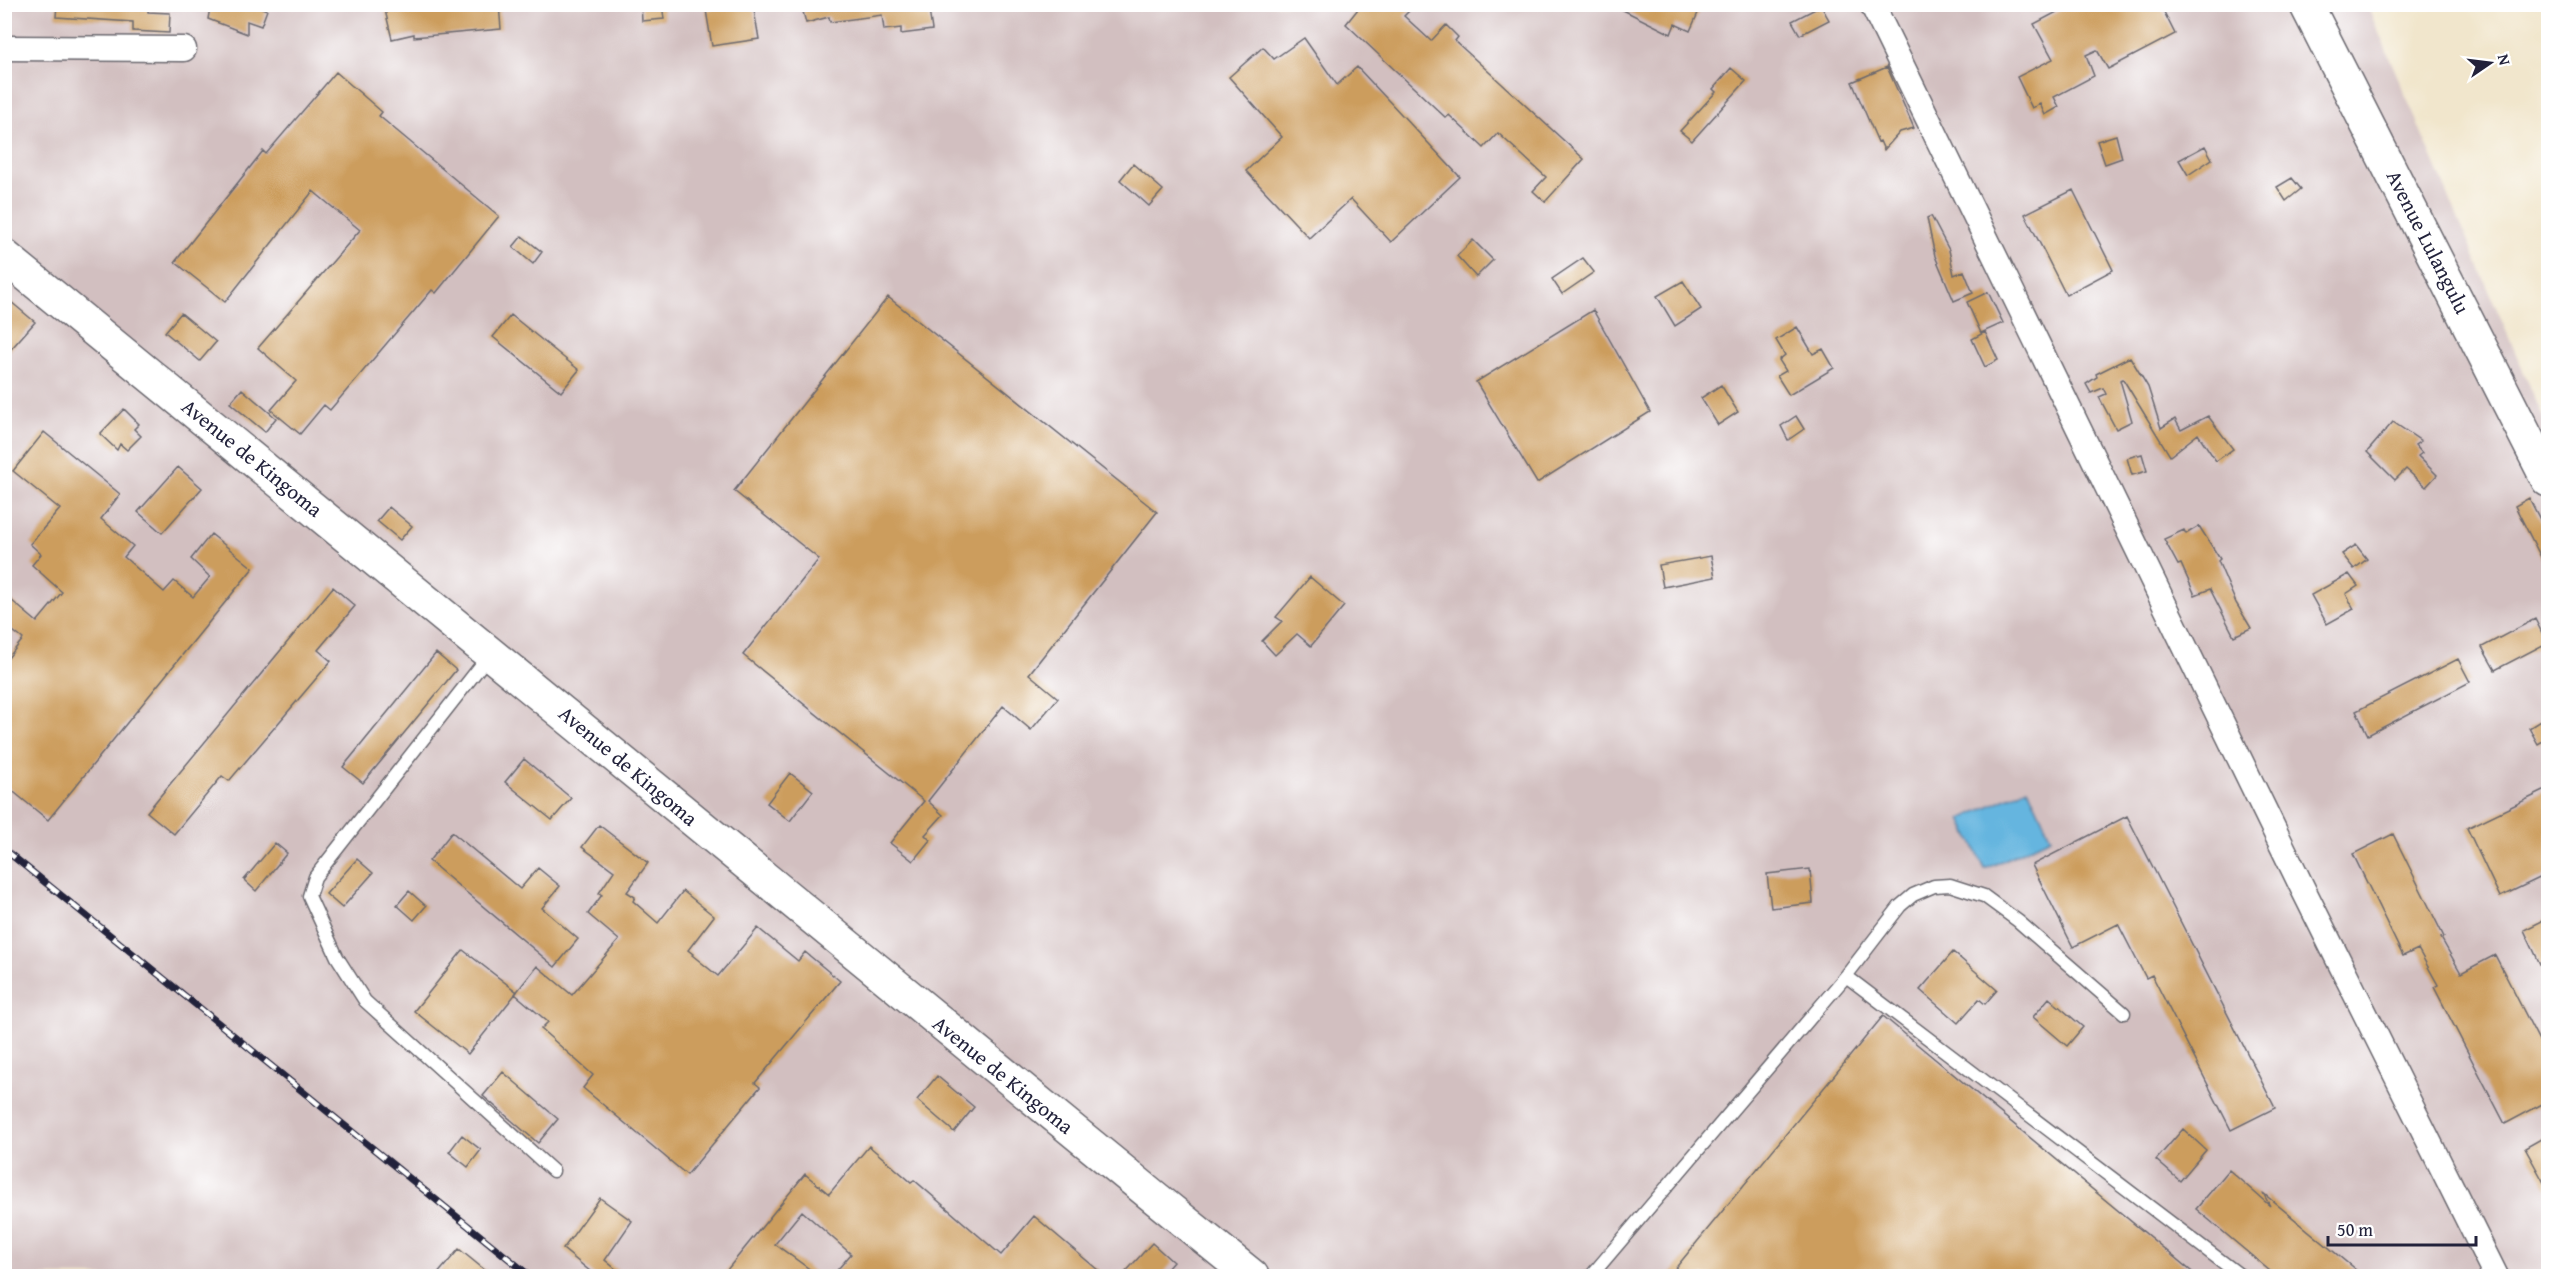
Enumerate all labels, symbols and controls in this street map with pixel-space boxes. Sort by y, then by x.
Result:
north arrow [2460,33,2520,93]
text: N [2492,51,2518,68]
street label: Avenue Lulangulu [2379,165,2478,320]
street label: Avenue de Kingoma [175,391,329,524]
street label: Avenue de Kingoma [552,698,705,833]
street label: Avenue de Kingoma [926,1008,1080,1141]
scale bar [2328,1209,2476,1247]
text: 50 m [2337,1216,2373,1243]

